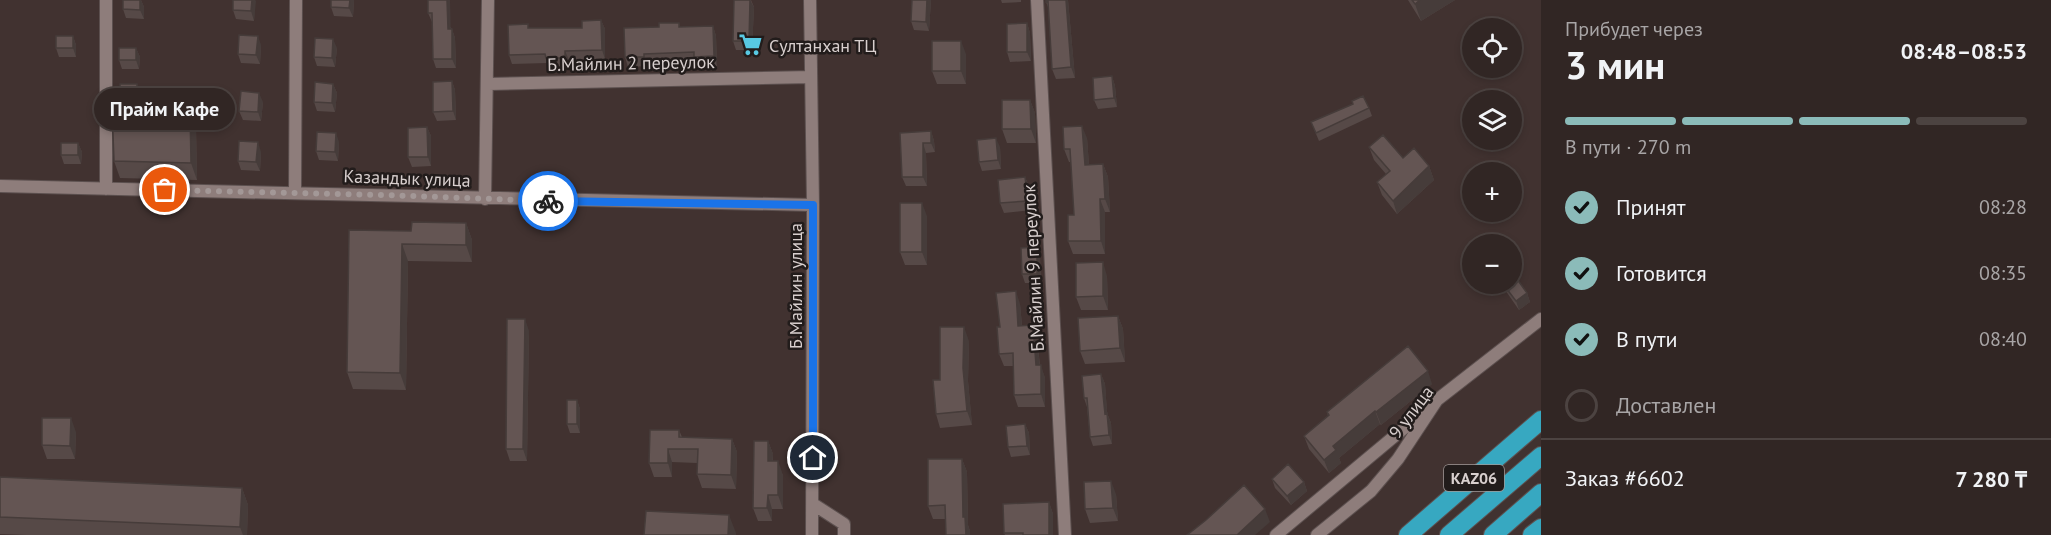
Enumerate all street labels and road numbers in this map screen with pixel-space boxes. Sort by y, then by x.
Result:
street label: Б.Майлин 2 переулок [547,50,715,76]
street label: Казандык улица [343,164,471,192]
street label: Б.Майлин 9 переулок [1017,183,1049,352]
street label: Б.Майлин улица [784,223,807,349]
street label: 9 улица [1384,381,1438,443]
road number: KАZ06 [1444,465,1504,491]

